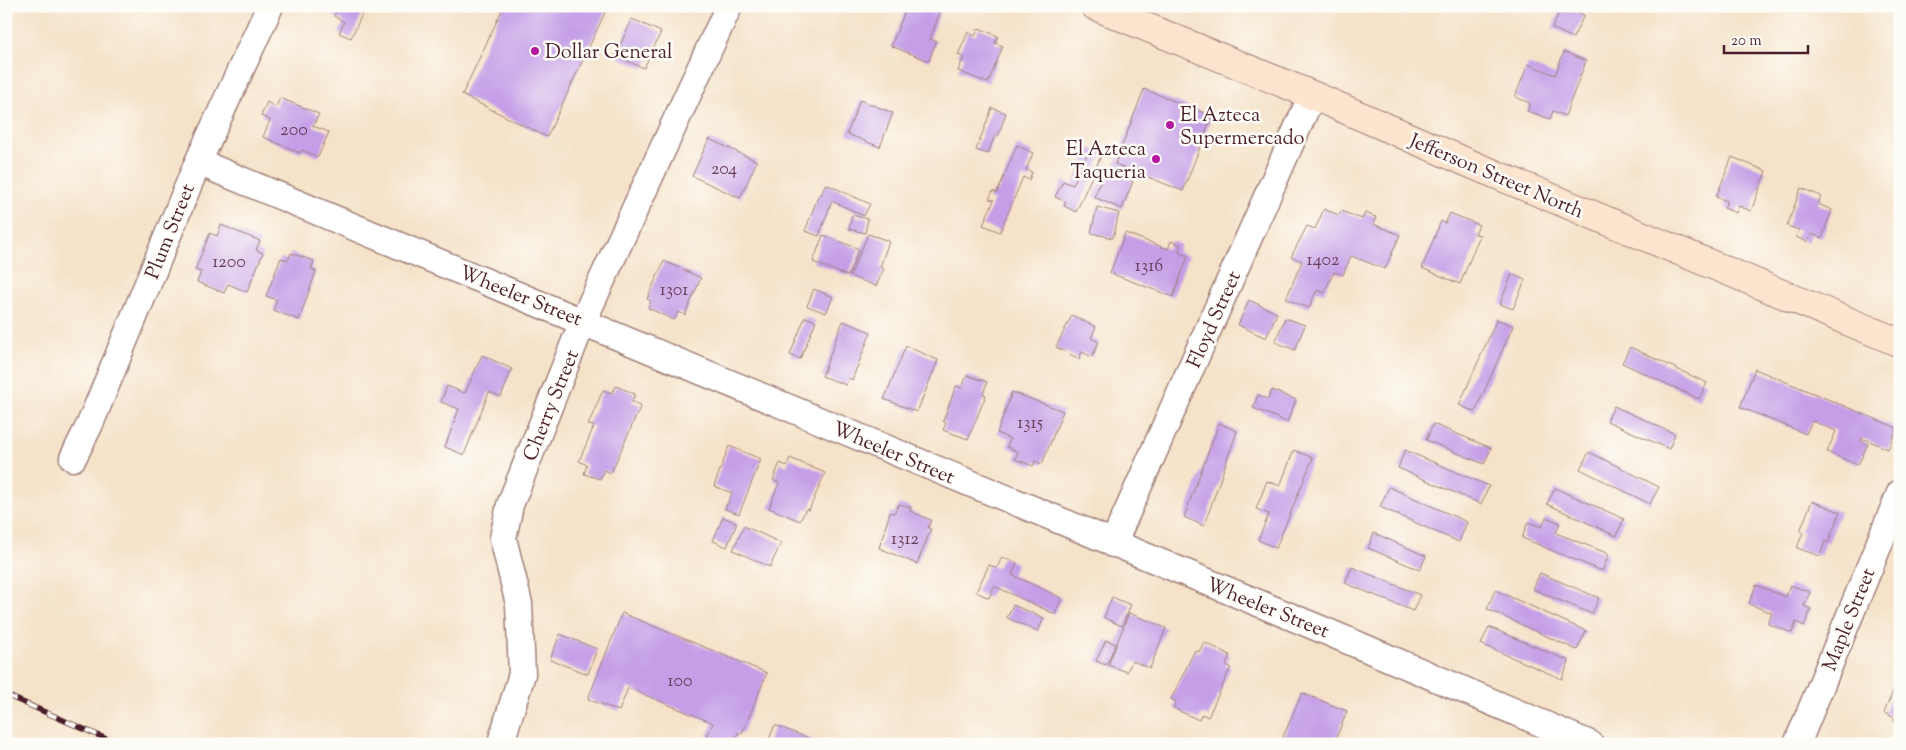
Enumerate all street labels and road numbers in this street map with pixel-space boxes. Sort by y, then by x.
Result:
street label: Jefferson Street North [1403,127,1588,227]
street label: Plum Street [139,180,204,284]
street label: Wheeler Street [454,259,586,335]
street label: Floyd Street [1181,267,1250,373]
street label: Cherry Street [517,346,588,466]
street label: Wheeler Street [827,415,959,493]
street label: Maple Street [1816,564,1884,676]
street label: Wheeler Street [1201,571,1333,647]

